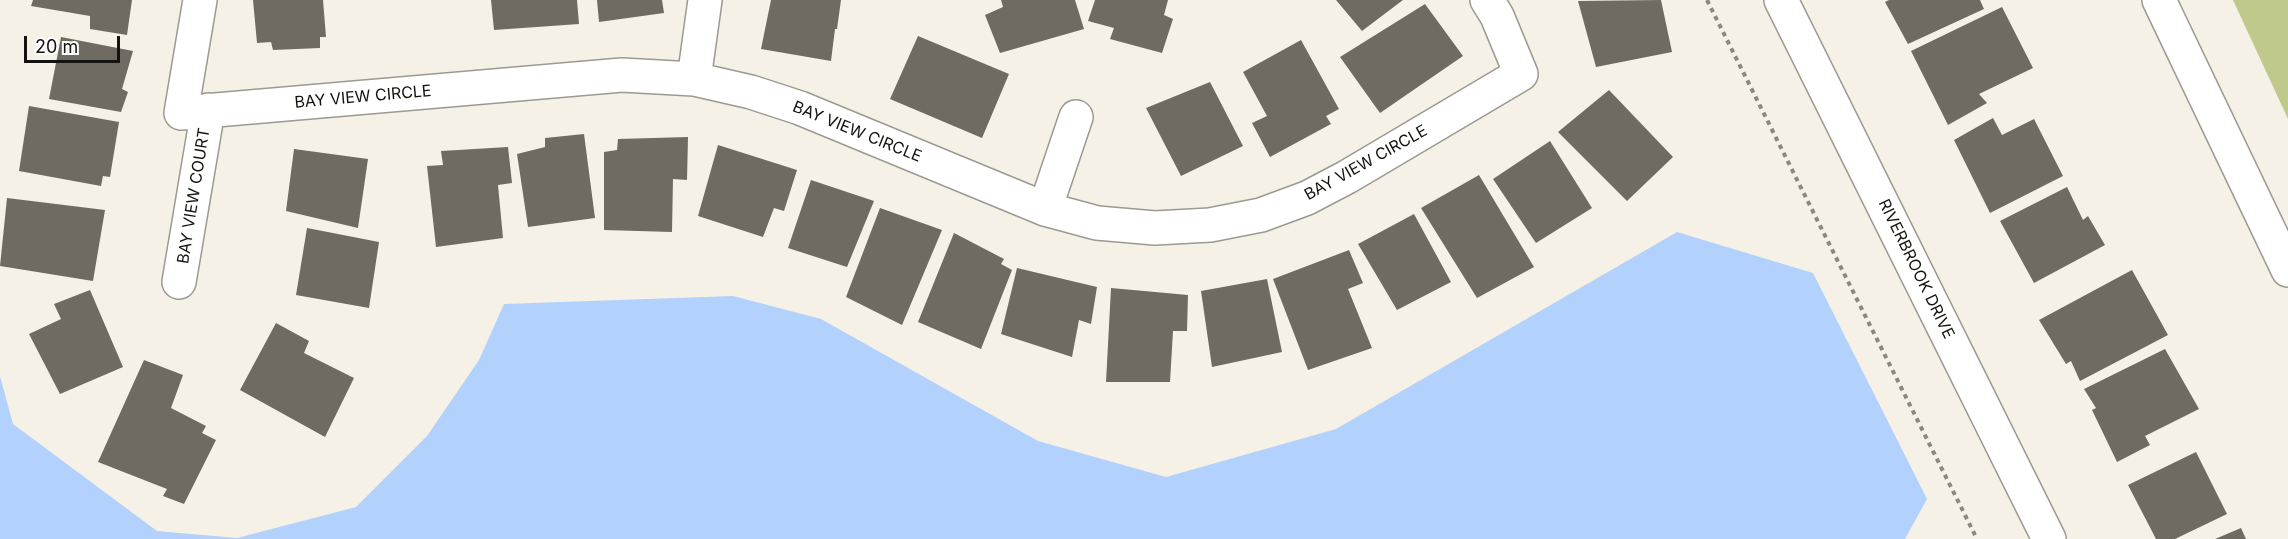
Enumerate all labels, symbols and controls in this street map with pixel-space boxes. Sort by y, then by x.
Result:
scale bar [27,24,123,62]
text: 20 m [35,36,78,57]
street label: BAY VIEW CIRCLE [294,81,432,113]
street label: BAY VIEW CIRCLE [790,97,924,167]
street label: BAY VIEW CIRCLE [1301,121,1431,205]
street label: BAY VIEW COURT [174,127,214,265]
street label: RIVERBROOK DRIVE [1874,196,1958,342]

